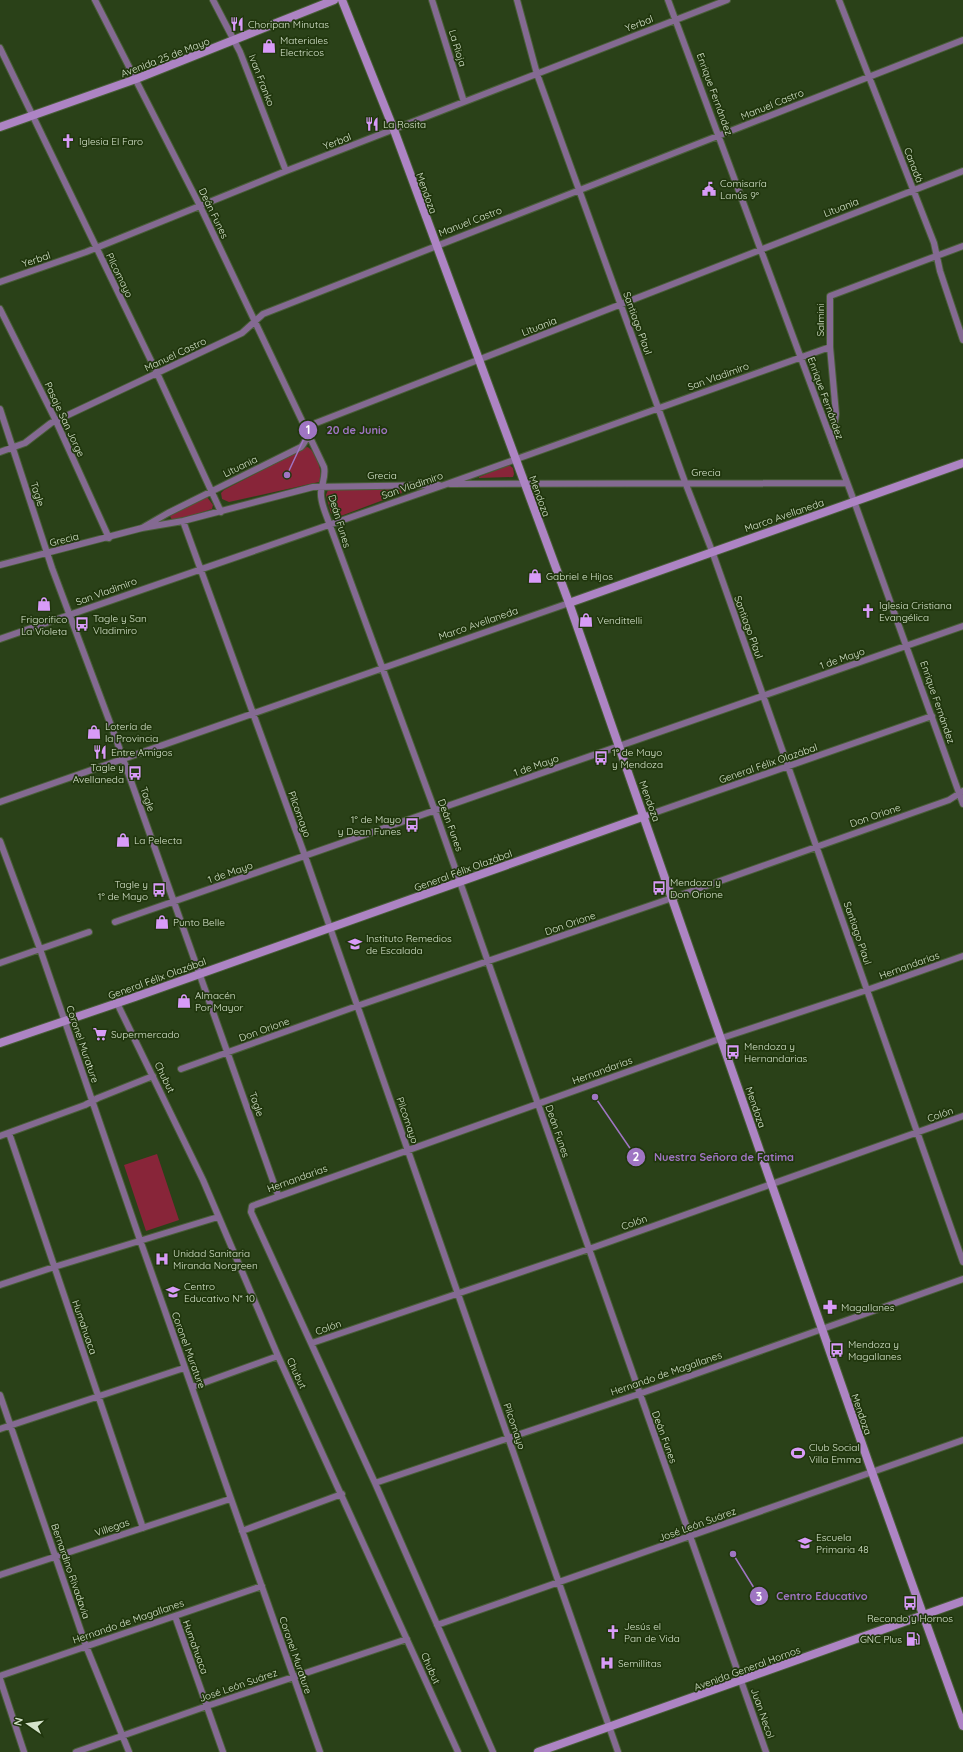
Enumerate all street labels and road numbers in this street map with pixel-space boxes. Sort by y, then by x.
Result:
street label: Yerbal [623,12,655,35]
street label: La Rioja [446,28,469,68]
street label: Avenida 25 de Mayo [119,35,211,80]
street label: Enrique Fernández [694,51,736,137]
street label: Ivan Franko [246,52,277,108]
street label: Manuel Castro [739,86,806,123]
street label: Yerbal [321,130,353,153]
street label: Canadá [901,146,926,185]
street label: Mendoza [413,171,440,215]
street label: Deán Funes [196,186,232,241]
street label: Lituania [822,195,861,220]
street label: Manuel Castro [437,203,504,240]
street label: Yerbal [20,249,52,270]
street label: Pilcomayo [103,251,136,300]
street label: Santiago Plaul [620,290,655,356]
street label: Salmini [814,303,827,337]
street label: Lituania [520,314,559,339]
street label: Manuel Castro [142,334,208,374]
street label: Enrique Fernández [805,355,847,441]
street label: San Vladimiro [686,359,751,394]
street label: Pasaje San Jorge [41,380,88,459]
street label: Lituania [221,453,260,480]
street label: Grecia [691,466,721,479]
street label: Grecia [367,469,397,482]
street label: San Vladimiro [380,469,445,502]
street label: Mendoza [526,474,553,518]
street label: Tagle [27,480,48,508]
street label: Deán Funes [325,493,354,550]
street label: Marco Avellaneda [743,496,826,535]
street label: Grecia [48,530,80,549]
street label: San Vladimiro [74,574,139,609]
street label: Santiago Plaul [731,594,766,660]
street label: Marco Avellaneda [437,604,520,643]
street label: 1 de Mayo [818,645,866,672]
street label: Enrique Fernández [917,659,958,745]
street label: General Félix Olazábal [717,741,819,786]
street label: 1 de Mayo [512,752,560,779]
street label: Mendoza [636,779,663,823]
street label: Tagle [137,785,158,814]
street label: Pilcomayo [285,789,314,839]
street label: Deán Funes [435,797,466,853]
street label: Don Orione [848,801,903,830]
street label: General Félix Olazábal [412,847,514,894]
street label: 1 de Mayo [206,859,254,886]
street label: Santiago Plaul [841,900,874,967]
street label: Don Orione [543,909,598,938]
street label: Hernandarias [877,948,941,982]
street label: General Félix Olazábal [106,955,208,1002]
street label: Coronel Murature [63,1004,102,1085]
street label: Don Orione [237,1014,292,1045]
street label: Hernandarias [570,1053,634,1087]
street label: Chubut [151,1060,178,1095]
street label: Mendoza [742,1085,769,1129]
street label: Tagle [246,1090,267,1119]
street label: Pilcomayo [394,1095,422,1145]
street label: Deán Funes [542,1103,573,1159]
street label: Colón [925,1104,955,1125]
street label: Hernandarias [265,1161,329,1195]
street label: Colón [619,1212,649,1233]
street label: Humahuaca [69,1298,100,1356]
street label: Coronel Murature [169,1310,209,1391]
street label: Colón [313,1317,343,1338]
street label: Hernando de Magallanes [609,1348,724,1399]
street label: Chubut [284,1355,310,1391]
street label: Mendoza [848,1392,875,1436]
street label: Pilcomayo [501,1401,529,1451]
street label: Deán Funes [649,1409,680,1465]
street label: José León Suárez [657,1504,738,1545]
street label: Villegas [93,1515,132,1539]
street label: Bernardino Rivadavia [48,1522,93,1621]
street label: Hernando de Magallanes [71,1596,186,1647]
street label: Coronel Murature [276,1615,315,1696]
street label: Humahuaca [180,1618,211,1676]
street label: Avenida General Hornos [692,1643,802,1694]
street label: Chubut [418,1650,443,1686]
street label: José León Suárez [197,1666,279,1705]
street label: Juan Necol [748,1686,777,1740]

